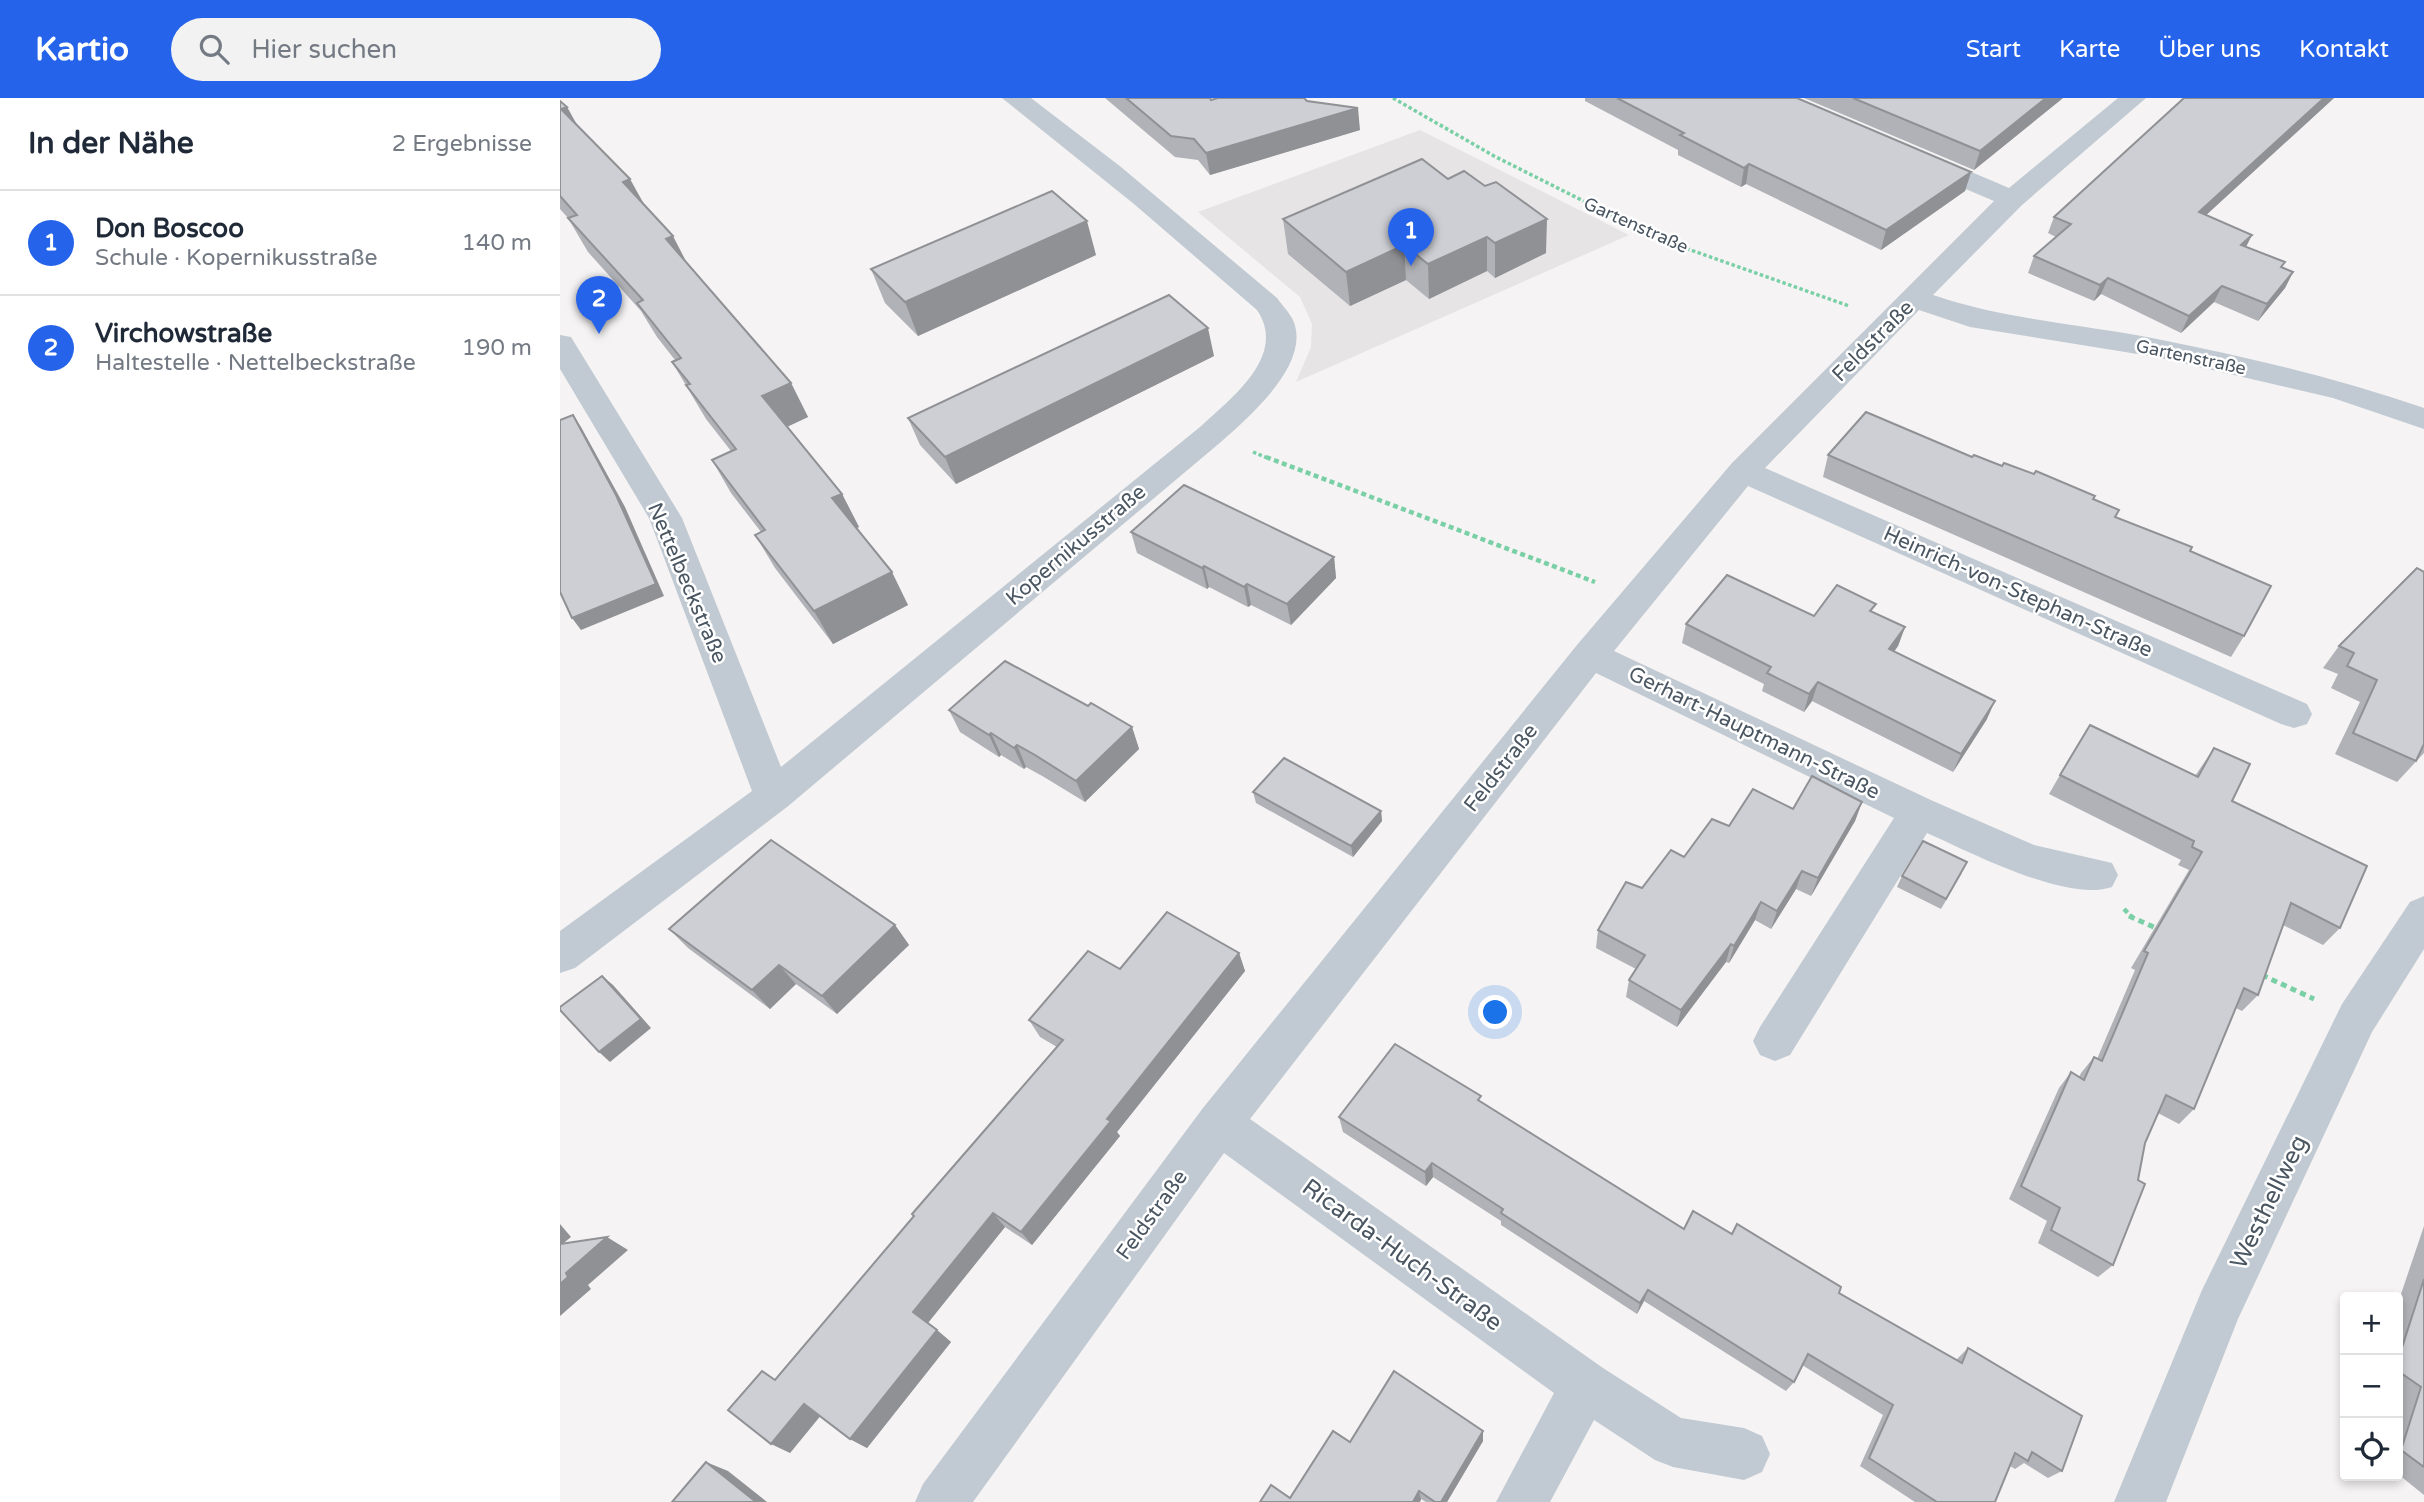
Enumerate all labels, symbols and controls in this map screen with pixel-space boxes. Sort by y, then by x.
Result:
search box [171,18,661,81]
text: Kartio [35,30,129,69]
icon: search [195,30,233,68]
text: Hier suchen [251,34,397,65]
text: Start [1966,35,2021,64]
text: Karte [2059,35,2120,64]
text: Über uns [2158,35,2261,64]
text: Kontakt [2299,35,2389,64]
text: In der Nähe [28,125,194,162]
text: 2 Ergebnisse [392,130,532,158]
street label: Gartenstraße [1580,192,1692,258]
pin: 1 [1388,208,1434,266]
text: Don Boscoo [95,213,244,244]
text: 1 [44,229,58,257]
text: 140 m [462,229,532,257]
text: Schule · Kopernikusstraße [95,244,378,272]
pin: 2 [576,276,622,334]
street label: Feldstraße [1827,295,1919,387]
text: Virchowstraße [95,318,272,349]
text: 2 [44,334,58,362]
text: 190 m [462,334,532,362]
street label: Gartenstraße [2134,335,2248,379]
text: Haltestelle · Nettelbeckstraße [95,349,416,377]
street label: Kopernikusstraße [1001,479,1151,611]
street label: Nettelbeckstraße [642,499,732,667]
street label: Heinrich-von-Stephan-Straße [1880,521,2156,663]
street label: Gerhart-Hauptmann-Straße [1624,661,1884,805]
street label: Feldstraße [1459,719,1543,817]
your location [1478,995,1512,1029]
street label: Westhellweg [2224,1130,2314,1274]
street label: Feldstraße [1111,1165,1193,1265]
street label: Ricarda-Huch-Straße [1296,1173,1508,1337]
map controls [2340,1292,2403,1481]
button: + [2340,1292,2403,1355]
button: − [2340,1355,2403,1418]
button: locate [2340,1418,2403,1481]

